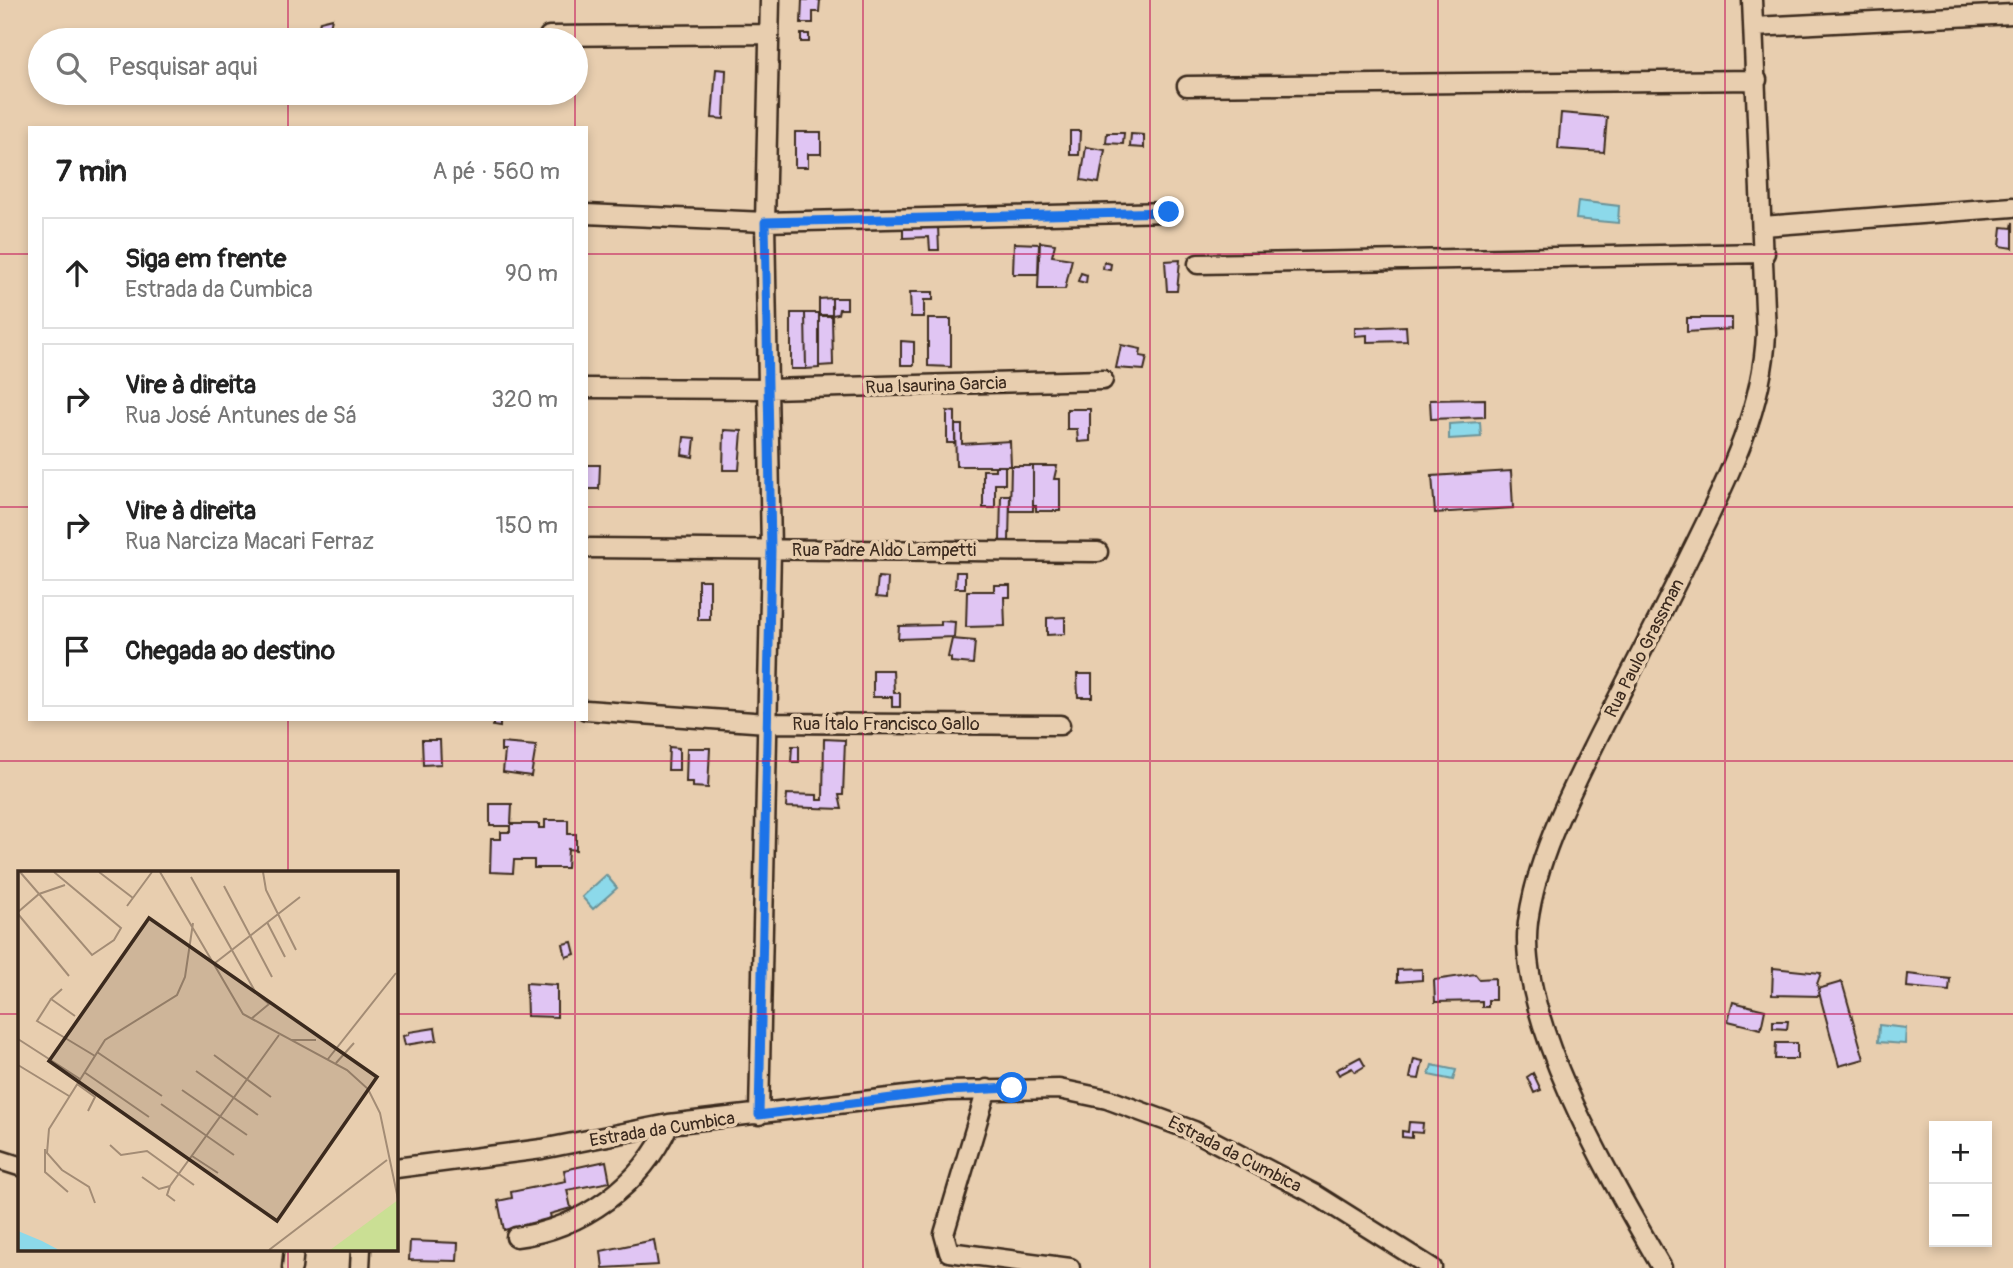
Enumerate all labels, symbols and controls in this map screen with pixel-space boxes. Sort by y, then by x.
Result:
search box [28,28,588,105]
icon: search [52,48,90,86]
text: Pesquisar aqui [108,51,257,83]
text: 7 min [56,153,127,190]
text: A pé · 560 m [433,157,560,186]
route end [1153,196,1184,227]
text: Siga em frente [125,243,286,275]
icon: ahead [58,254,96,292]
text: 90 m [505,259,558,288]
text: Estrada da Cumbica [125,275,313,304]
text: Vire à direita [125,369,256,401]
street label: Rua Isaurina Garcia [865,372,1007,399]
icon: right [58,380,96,418]
text: 320 m [491,385,558,414]
text: Rua José Antunes de Sá [125,401,357,430]
text: Vire à direita [125,495,256,527]
icon: right [58,506,96,544]
text: 150 m [495,511,558,540]
text: Rua Narciza Macari Ferraz [125,527,374,556]
street label: Rua Padre Aldo Lampetti [792,539,976,562]
street label: Rua Paulo Grassman [1600,575,1689,721]
icon: arrive [58,632,96,670]
text: Chegada ao destino [125,635,335,667]
street label: Rua Ítalo Francisco Gallo [792,713,980,736]
inset map [18,871,397,1250]
route start [996,1072,1027,1103]
street label: Estrada da Cumbica [588,1107,736,1152]
street label: Estrada da Cumbica [1164,1111,1305,1198]
map controls [1929,1121,1992,1247]
button: + [1929,1121,1992,1184]
button: − [1929,1184,1992,1247]

